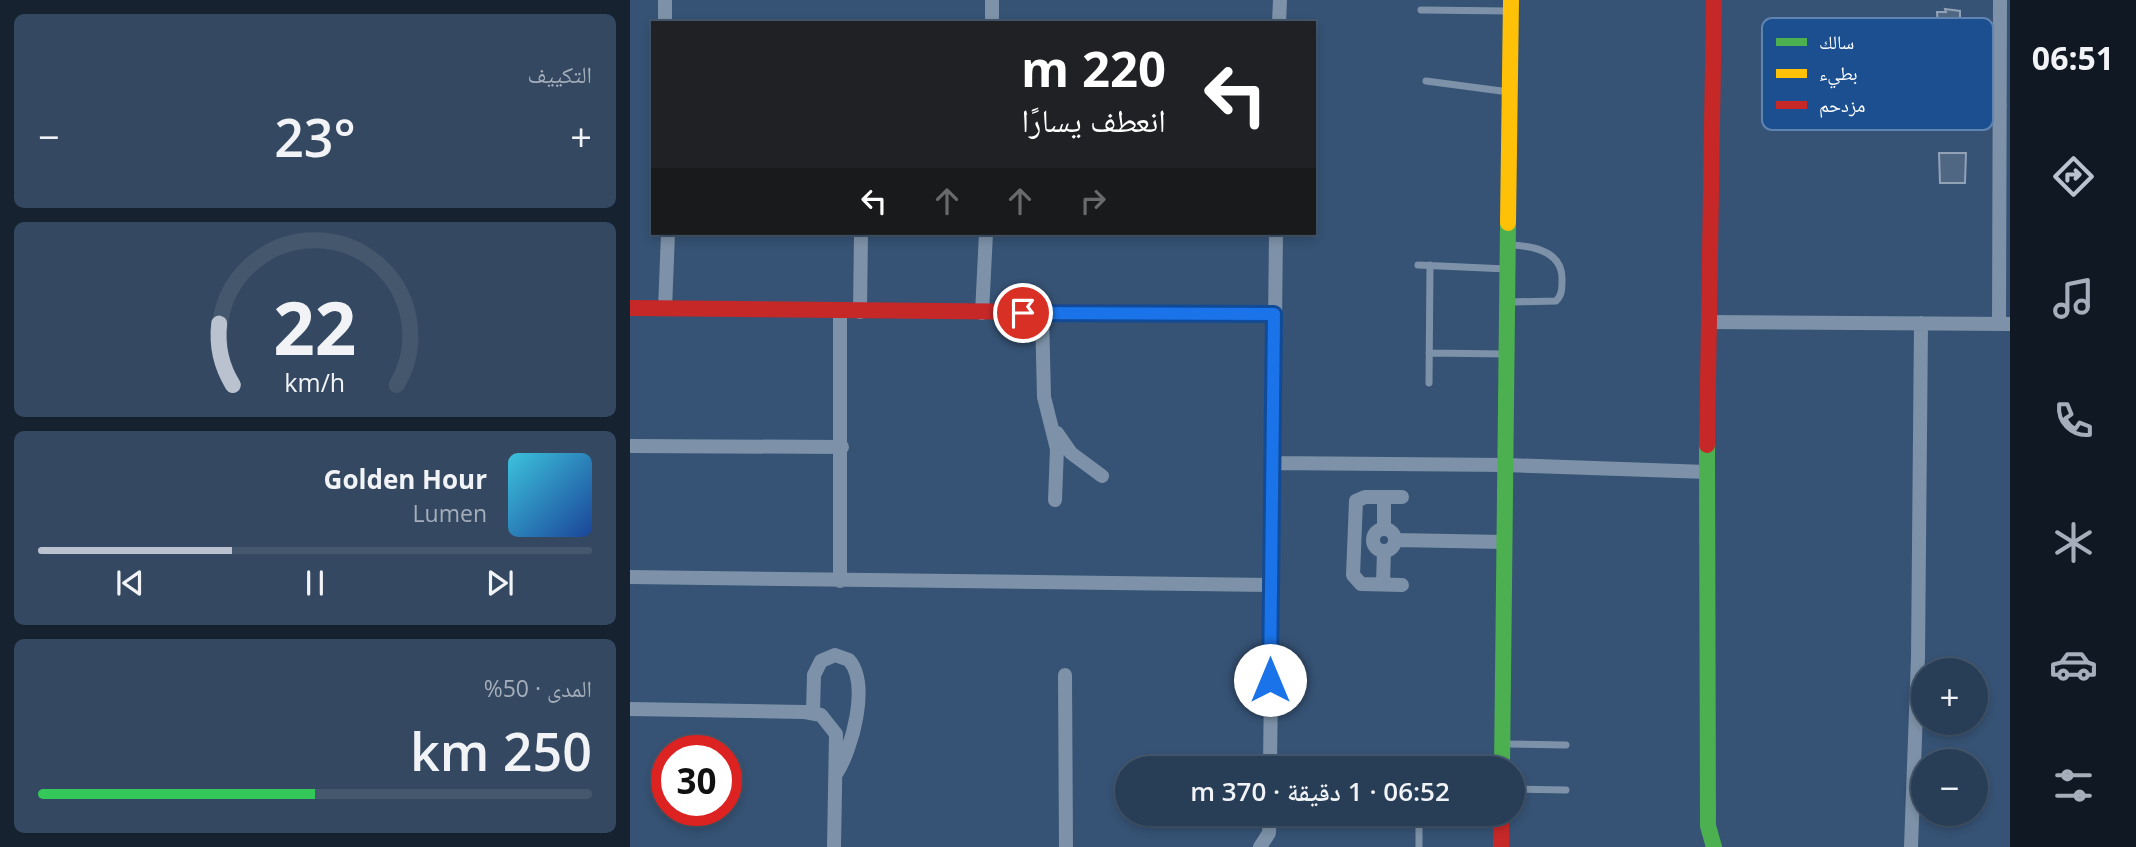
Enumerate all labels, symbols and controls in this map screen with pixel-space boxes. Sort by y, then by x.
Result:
legend [1762,18,1993,130]
text: سالك [1819,29,1854,55]
text: 220 m [1021,35,1166,101]
text: 06:51 [2032,36,2114,79]
icon: left [1190,49,1281,140]
text: التكييف [527,58,592,90]
text: بطيء [1819,60,1858,89]
text: مزدحم [1819,92,1865,118]
text: انعطف يسارًا [1021,98,1166,141]
text: 23° [274,101,356,172]
text: − [38,110,60,162]
text: + [570,110,592,162]
icon: directions [2049,152,2098,201]
icon: left [855,182,893,220]
icon: ahead [928,182,966,220]
icon: ahead [1001,182,1039,220]
icon: right [1074,182,1112,220]
icon: music [2049,274,2098,323]
text: 22 [273,278,357,377]
pin [993,283,1053,343]
icon: arrive [1004,294,1042,332]
text: km/h [285,365,345,399]
icon: phone [2049,396,2098,445]
text: Golden Hour [324,461,487,497]
text: Lumen [413,497,487,529]
icon: climate [2049,518,2098,567]
icon: previous [111,564,149,602]
icon: pause [296,564,334,602]
icon: next [481,564,519,602]
icon: car [2049,640,2098,689]
position arrow [1233,643,1307,717]
map controls [1911,658,1988,826]
button: + [1911,658,1988,735]
text: المدى · 50% [484,672,592,704]
text: 250 km [410,715,592,786]
speed limit sign: 30 [651,735,742,826]
button: − [1911,749,1988,826]
icon: filters [2049,761,2098,810]
text: 06:52 · 1 دقيقة · 370 m [1190,773,1450,809]

